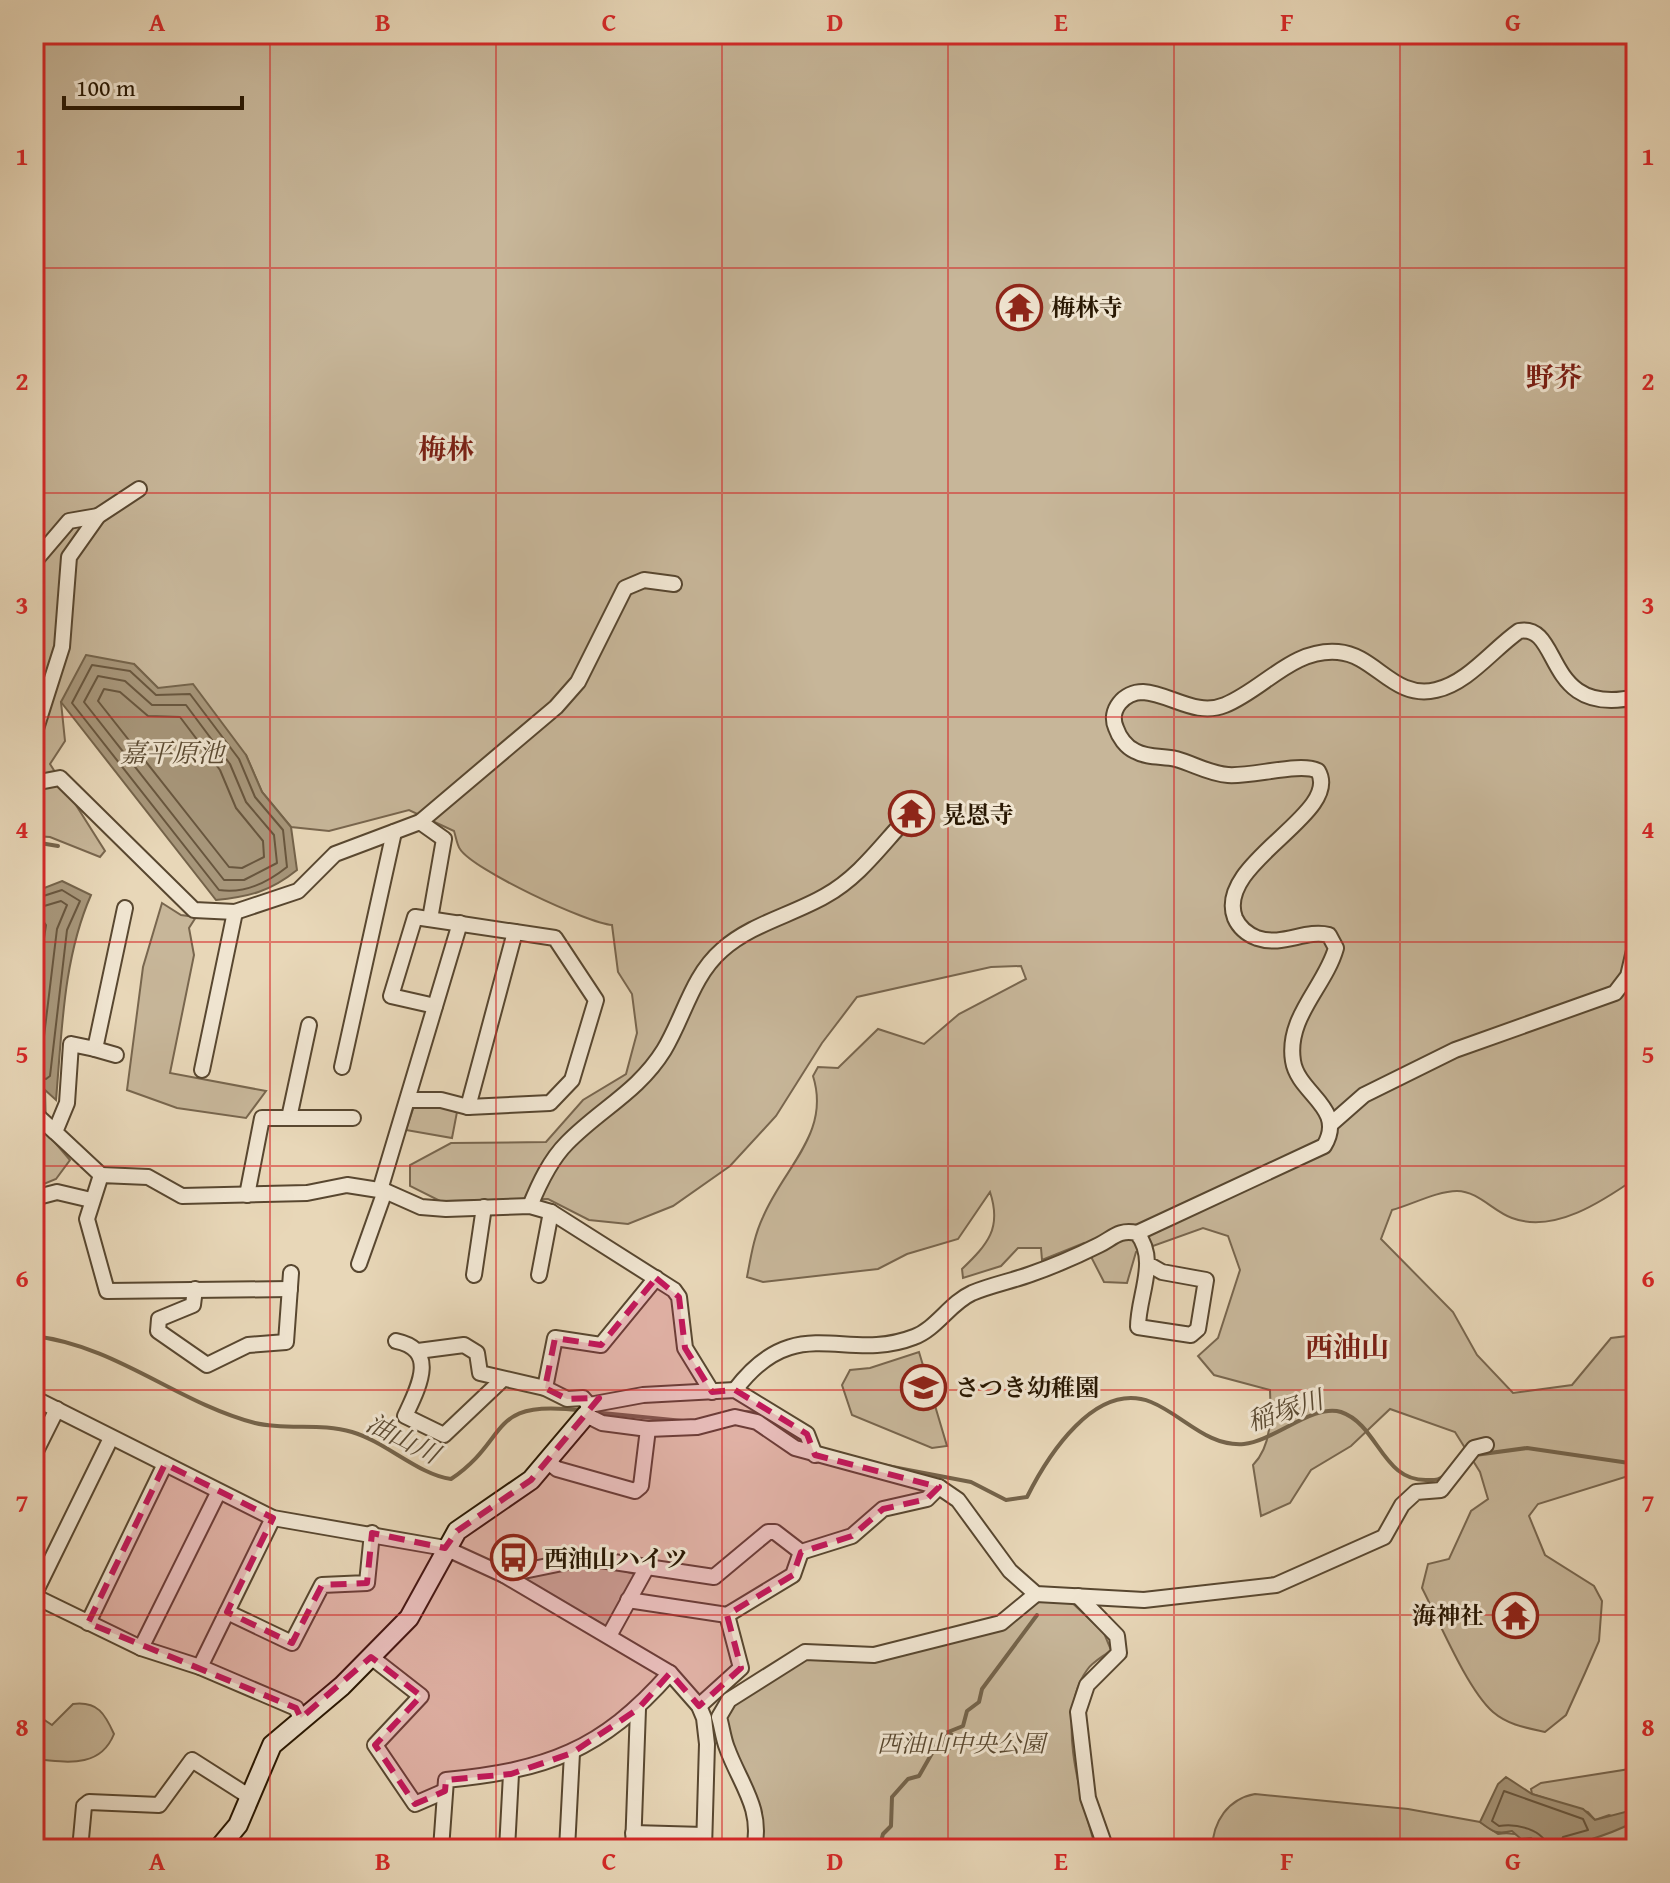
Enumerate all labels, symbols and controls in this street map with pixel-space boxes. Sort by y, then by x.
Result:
text: A [149,2,166,41]
text: B [375,2,391,41]
text: C [602,2,616,41]
text: D [827,2,843,41]
text: E [1054,2,1068,41]
text: F [1280,2,1294,41]
text: G [1505,2,1521,41]
scale bar [64,60,242,110]
text: 100 m [76,70,136,105]
text: 1 [15,136,29,175]
text: 1 [1641,136,1655,175]
temple icon: 梅林寺 [996,283,1044,331]
place label: 梅林寺 [1051,290,1123,325]
district label: 野芥 [1526,356,1582,397]
text: 2 [15,361,29,400]
text: 2 [1641,361,1655,400]
district label: 梅林 [418,428,474,469]
text: 3 [15,585,29,624]
text: 3 [1641,585,1655,624]
water label: 嘉平原池 [120,733,227,772]
temple icon: 晃恩寺 [887,790,935,838]
place label: 晃恩寺 [942,797,1014,832]
text: 4 [15,809,29,848]
text: 4 [1641,809,1655,848]
text: 5 [15,1034,29,1073]
text: 5 [1641,1034,1655,1073]
text: 6 [15,1258,29,1297]
text: 6 [1641,1258,1655,1297]
district label: 西油山 [1305,1326,1389,1367]
school or university icon: さつき幼稚園 [900,1363,948,1411]
place label: さつき幼稚園 [955,1370,1099,1405]
water label: 稲塚川 [1242,1378,1331,1441]
water label: 油山川 [359,1403,449,1474]
text: 7 [15,1483,29,1522]
text: 7 [1641,1483,1655,1522]
bus stop icon: 西油山ハイツ [489,1534,537,1582]
place label: 西油山ハイツ [544,1541,688,1576]
temple icon: 海神社 [1491,1591,1539,1639]
place label: 海神社 [1412,1598,1484,1633]
text: 8 [15,1707,29,1746]
text: 8 [1641,1707,1655,1746]
park label: 西油山中央公園 [877,1726,1049,1761]
text: A [149,1841,166,1880]
text: B [375,1841,391,1880]
text: C [602,1841,616,1880]
text: D [827,1841,843,1880]
text: E [1054,1841,1068,1880]
text: F [1280,1841,1294,1880]
text: G [1505,1841,1521,1880]

